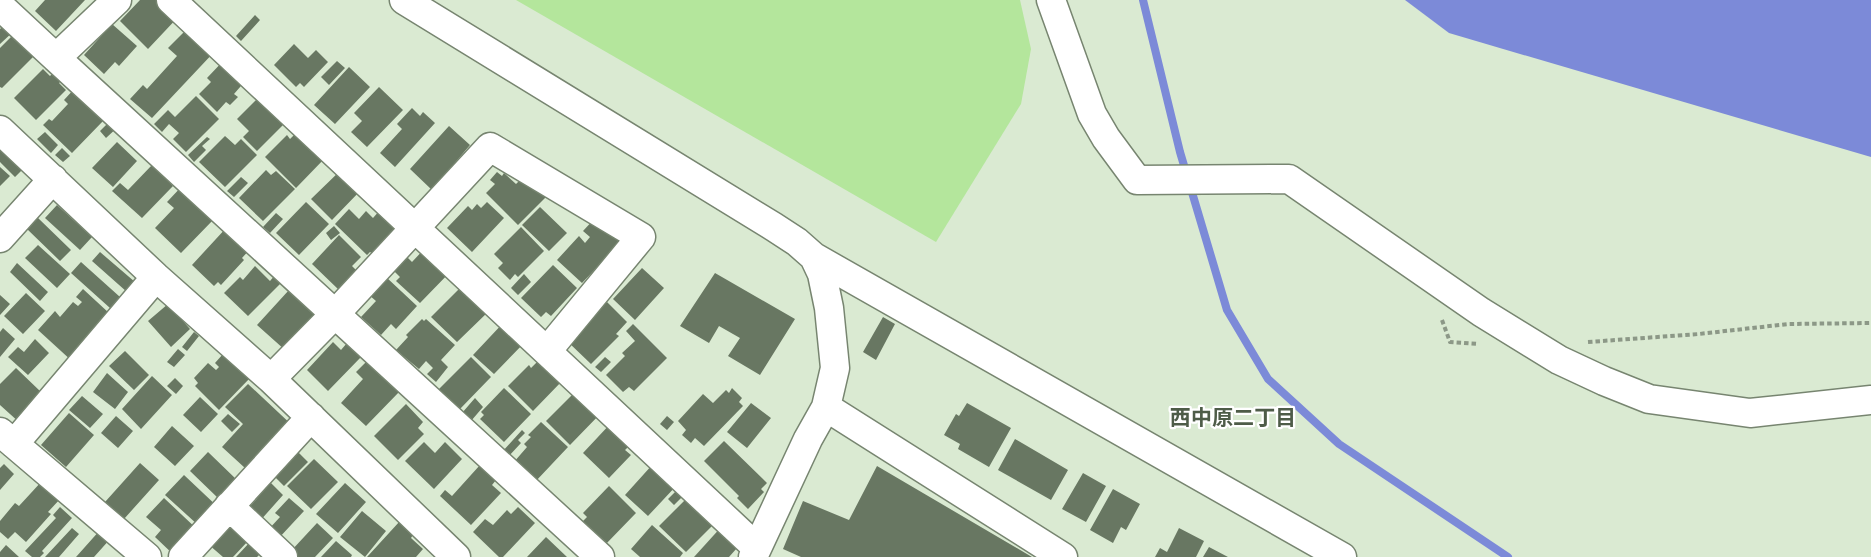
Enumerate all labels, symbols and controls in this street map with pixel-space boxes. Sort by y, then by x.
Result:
district label: 西中原二丁目 [1170,404,1296,432]

